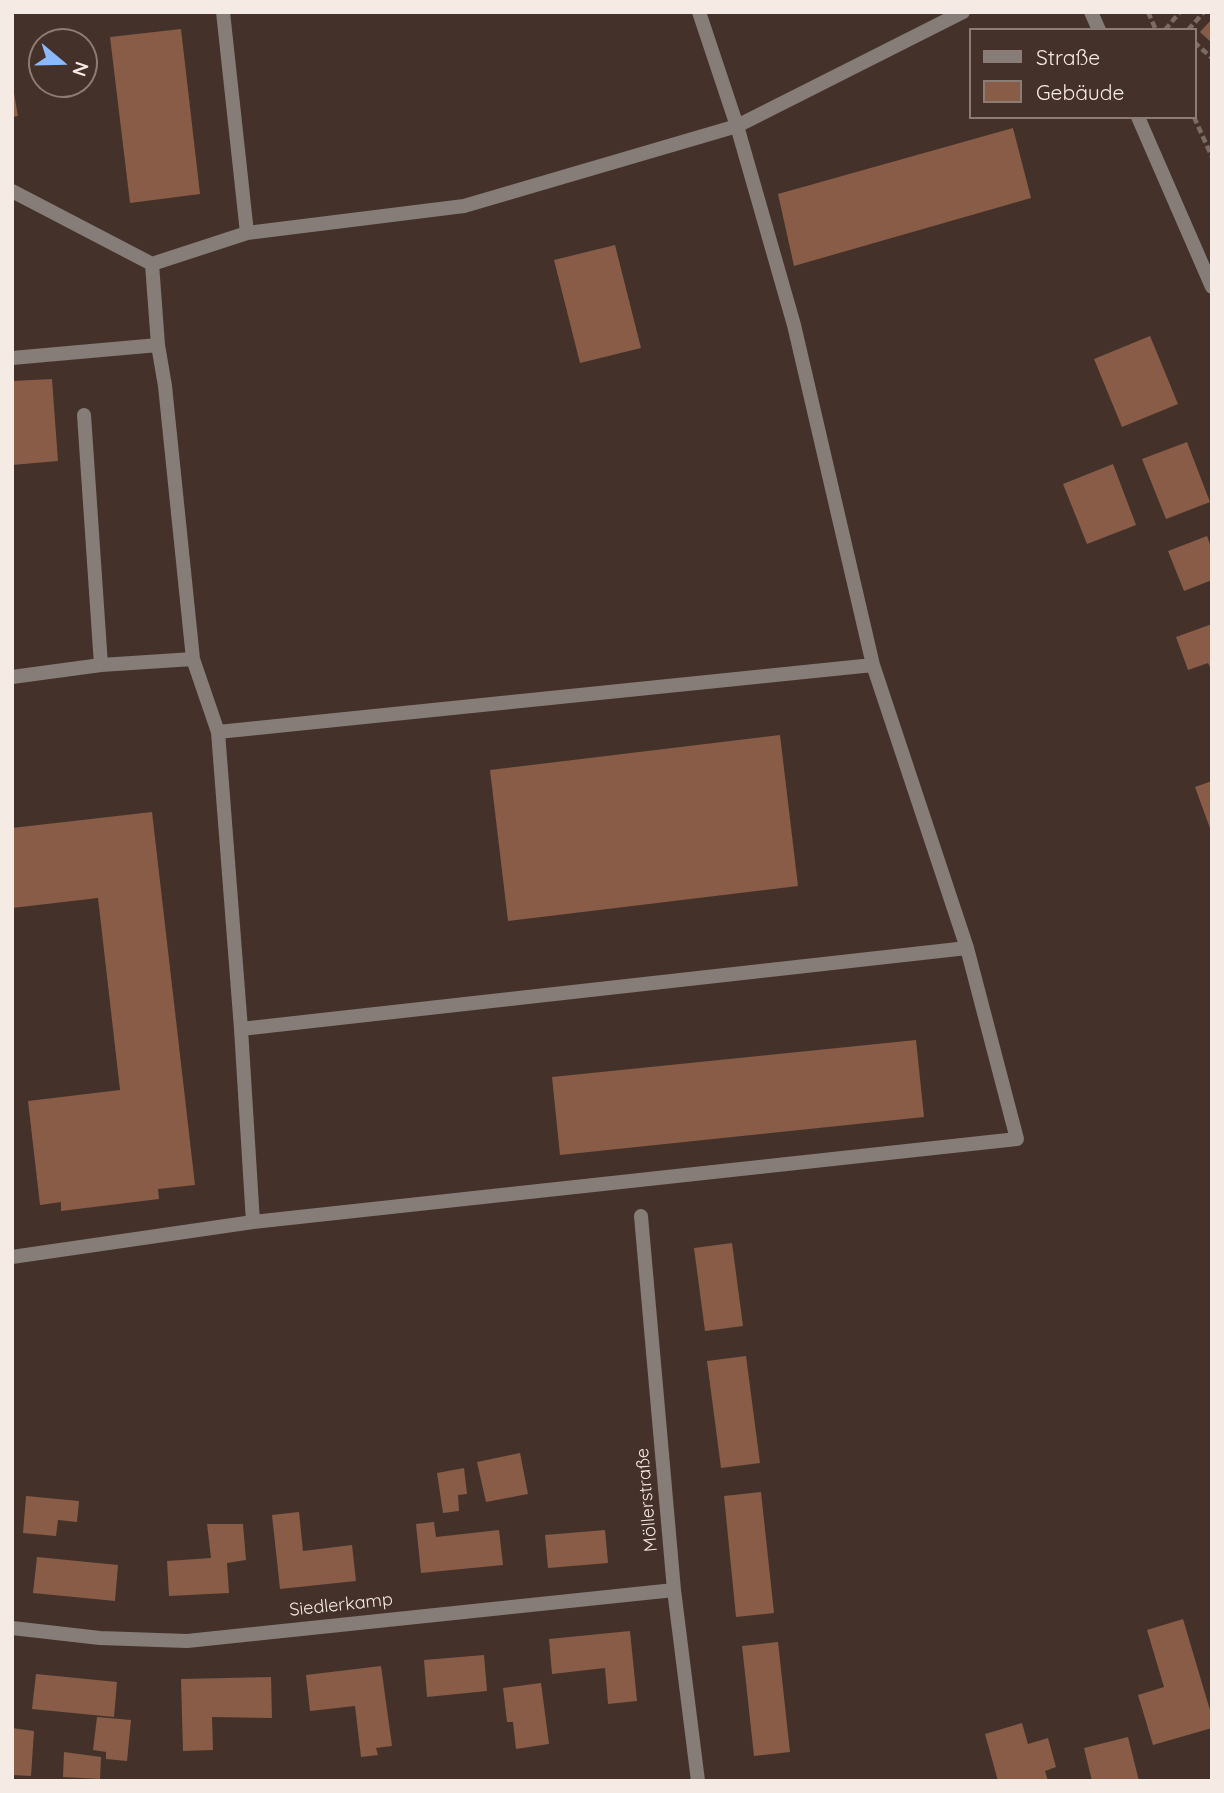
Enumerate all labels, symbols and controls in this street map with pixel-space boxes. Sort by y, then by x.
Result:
north arrow [28,28,98,98]
legend [968,28,1196,119]
text: Straße [1036,44,1100,70]
text: N [67,59,95,80]
text: Gebäude [1036,79,1124,105]
street label: Möllerstraße [632,1447,662,1553]
street label: Siedlerkamp [288,1589,394,1621]

